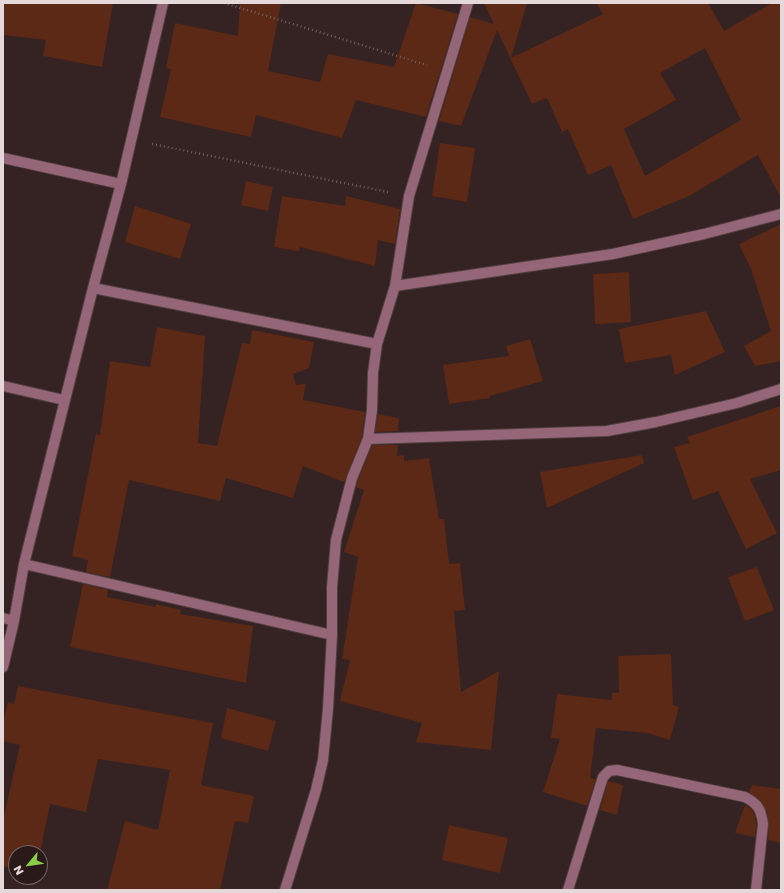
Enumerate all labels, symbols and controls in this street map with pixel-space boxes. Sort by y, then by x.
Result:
north arrow [8,845,48,885]
text: N [9,863,27,878]

